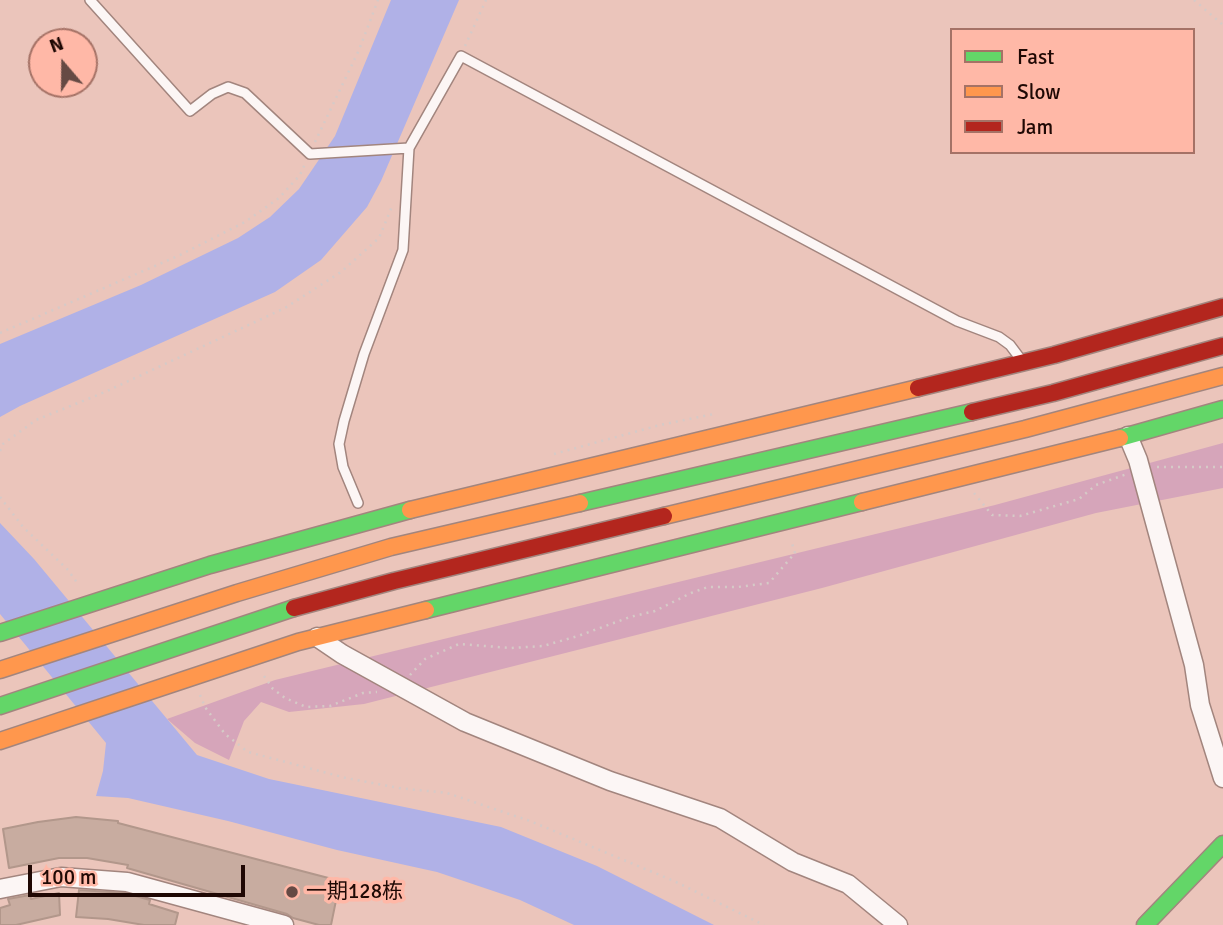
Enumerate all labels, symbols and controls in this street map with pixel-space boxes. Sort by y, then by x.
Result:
north arrow [28,28,98,98]
legend [950,28,1195,154]
text: N [46,32,67,59]
text: Fast [1017,44,1054,70]
text: Slow [1017,79,1061,105]
text: Jam [1017,114,1053,140]
scale bar [32,852,248,896]
text: 100 m [41,864,96,890]
place label: 一期128栋 [306,879,403,905]
marker: 一期128栋 [284,884,300,900]

